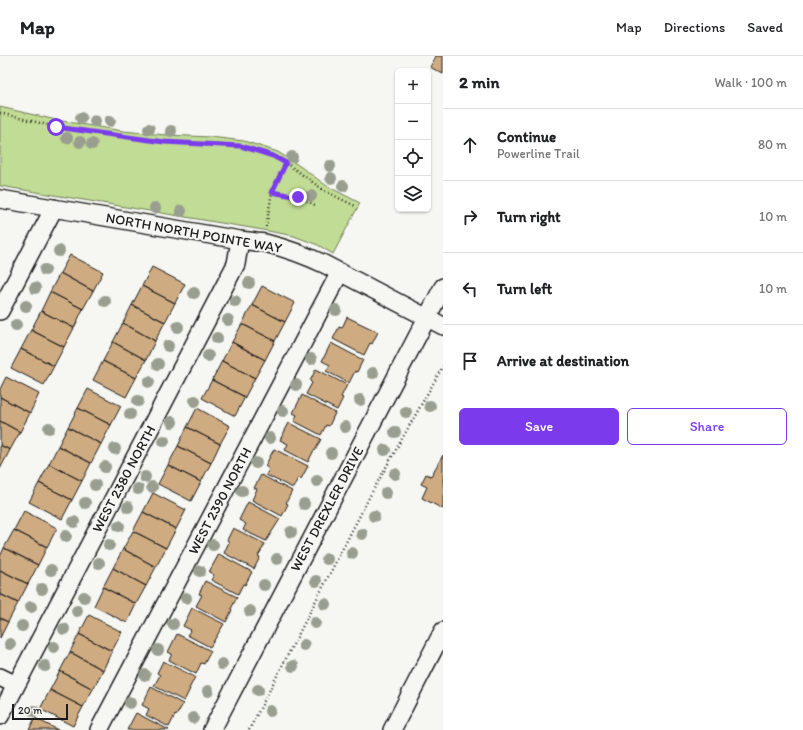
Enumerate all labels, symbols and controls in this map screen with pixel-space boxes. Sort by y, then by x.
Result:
text: Map [20,16,55,39]
text: Map [616,19,642,36]
text: Directions [664,19,725,36]
text: Saved [747,19,783,36]
map controls [395,68,431,212]
button: + [395,68,431,104]
text: 2 min [459,72,499,92]
text: Walk · 100 m [714,75,787,90]
button: − [395,104,431,140]
route start [47,118,65,136]
text: Continue [497,128,556,146]
icon: ahead [459,134,481,156]
text: 80 m [758,137,787,152]
button: locate [395,140,431,176]
text: Powerline Trail [497,146,580,161]
button: layers [395,176,431,212]
route end [289,188,307,206]
icon: right [459,206,481,228]
text: Turn right [497,208,561,226]
street label: NORTH NORTH POINTE WAY [105,209,283,257]
text: 10 m [759,209,787,224]
icon: left [459,278,481,300]
text: Turn left [497,280,552,298]
text: 10 m [759,281,787,296]
icon: arrive [459,350,481,372]
text: Arrive at destination [497,352,629,370]
button: Save [459,408,619,445]
button: Share [627,408,787,445]
street label: WEST 2380 NORTH [89,423,159,535]
street label: WEST DREXLER DRIVE [287,444,367,574]
street label: WEST 2390 NORTH [185,445,255,557]
scale bar [12,702,68,721]
text: 20 m [18,704,42,717]

